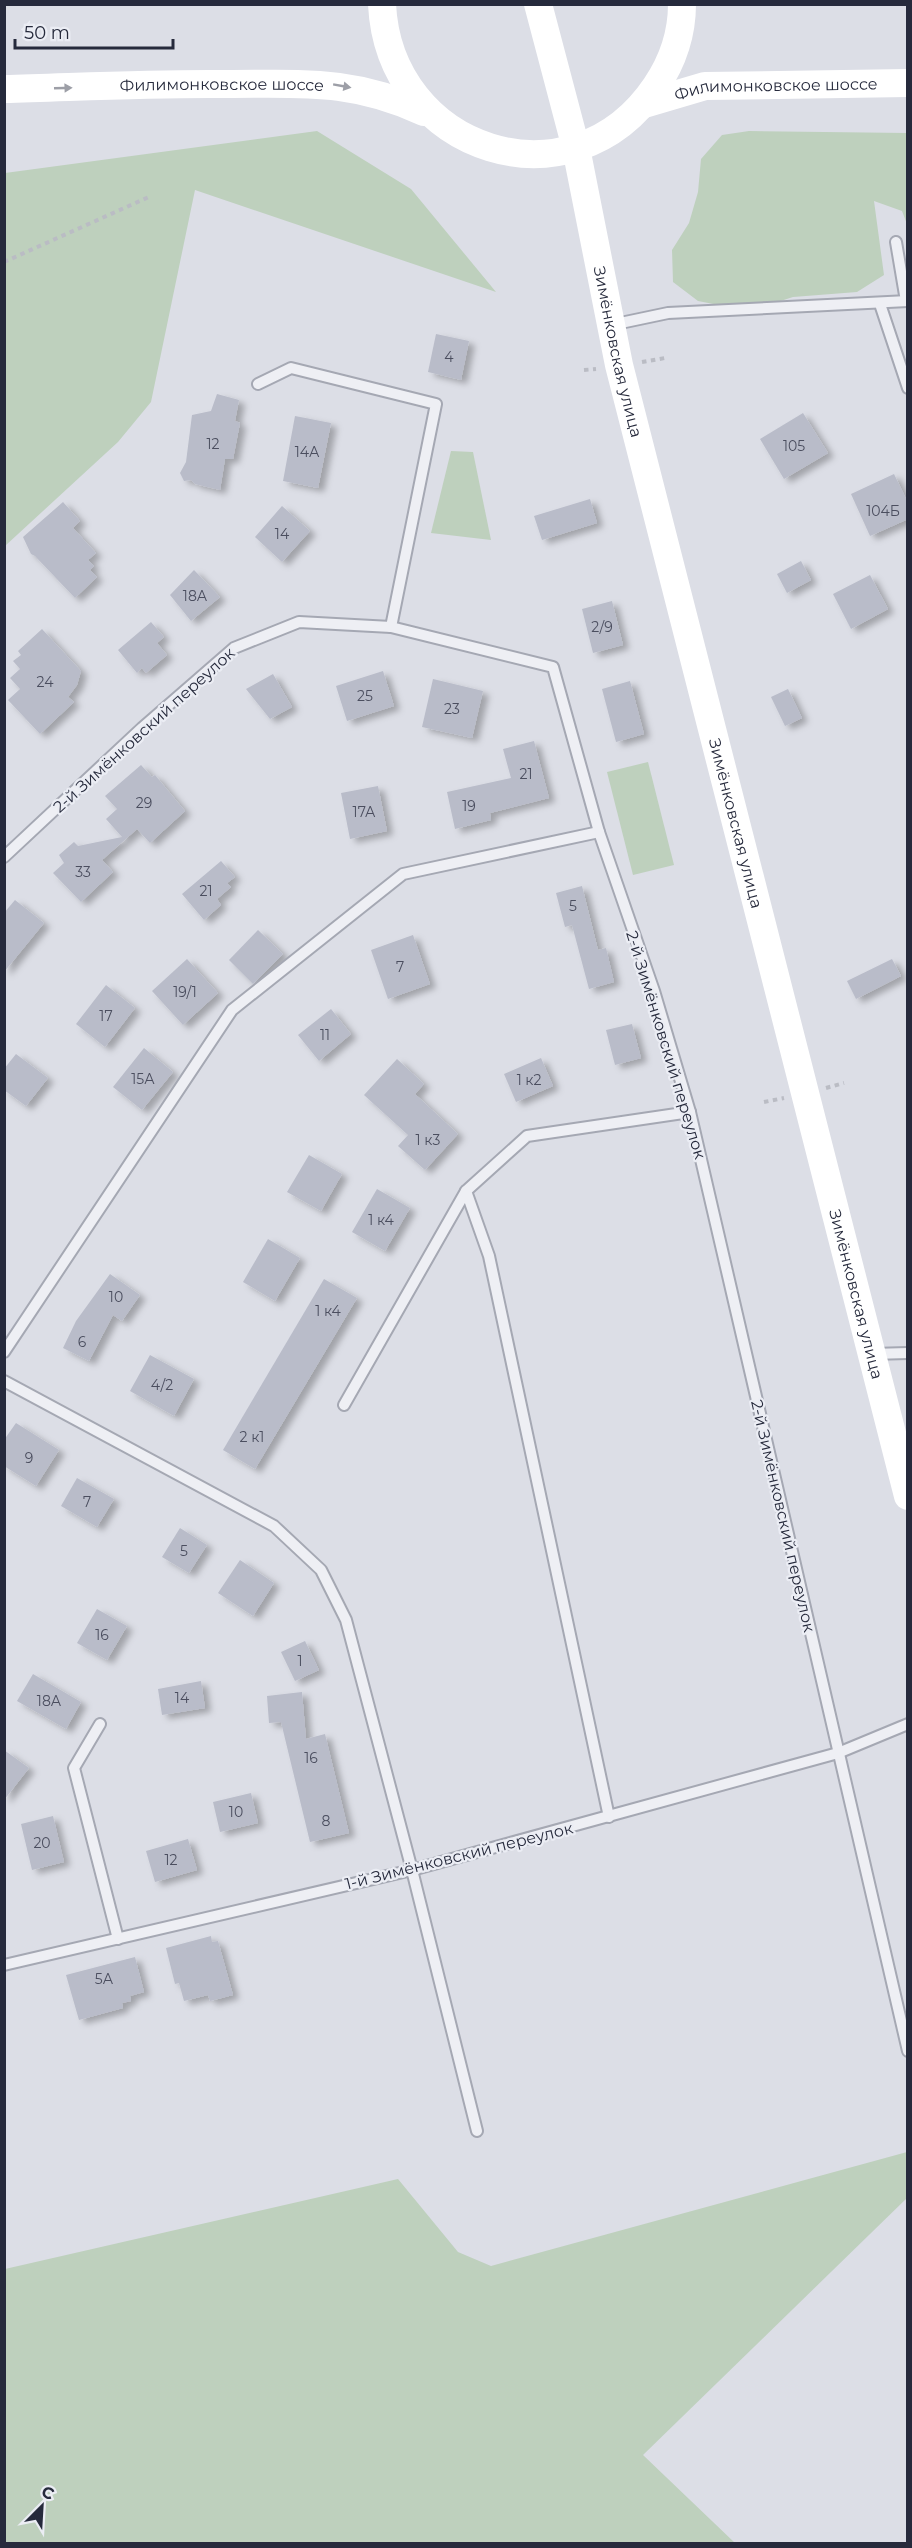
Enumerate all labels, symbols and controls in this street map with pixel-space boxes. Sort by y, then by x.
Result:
scale bar [15,12,172,50]
text: 50 m [24,22,70,44]
street label: Филимонковское шоссе [119,74,325,95]
street label: Филимонковское шоссе [672,74,878,104]
one-way arrow [332,82,351,91]
one-way arrow [53,83,72,92]
street label: Зимёнковская улица [590,265,647,439]
house number: 4 [444,348,454,366]
house number: 12 [206,435,220,453]
house number: 105 [783,437,805,455]
house number: 14А [295,443,320,461]
house number: 104Б [866,502,900,520]
house number: 14 [275,525,290,543]
house number: 18А [183,587,208,605]
house number: 2/9 [591,618,613,636]
street label: 2-й Зимёнковский переулок [49,643,239,817]
house number: 24 [37,673,54,691]
house number: 25 [357,687,373,705]
house number: 23 [444,700,460,718]
street label: Зимёнковская улица [705,736,767,910]
house number: 21 [519,765,533,783]
house number: 29 [136,794,152,812]
house number: 19 [462,797,476,815]
house number: 17А [353,803,376,821]
house number: 33 [75,863,91,881]
house number: 21 [199,882,213,900]
house number: 5 [569,897,577,915]
street label: 2-й Зимёнковский переулок [622,929,710,1162]
house number: 7 [396,958,404,976]
house number: 19/1 [173,983,197,1001]
house number: 17 [99,1007,113,1025]
house number: 11 [320,1026,330,1044]
house number: 15А [131,1070,155,1088]
house number: 1 к2 [517,1071,541,1089]
house number: 1 к3 [416,1131,440,1149]
street label: Зимёнковская улица [826,1207,887,1381]
house number: 1 к4 [368,1211,395,1229]
house number: 10 [109,1288,123,1306]
house number: 1 к4 [315,1302,342,1320]
house number: 6 [78,1333,87,1351]
house number: 4/2 [151,1376,173,1394]
street label: 2-й Зимёнковский переулок [747,1398,819,1635]
house number: 2 к1 [240,1428,264,1446]
house number: 9 [25,1449,33,1467]
house number: 7 [83,1493,91,1511]
house number: 5 [180,1542,188,1560]
house number: 16 [95,1626,109,1644]
house number: 1 [297,1652,303,1670]
house number: 14 [175,1689,190,1707]
house number: 18А [37,1692,62,1710]
house number: 16 [304,1749,318,1767]
house number: 10 [229,1803,243,1821]
house number: 8 [322,1812,331,1830]
street label: 1-й Зимёнковский переулок [343,1818,576,1894]
house number: 20 [33,1834,51,1852]
house number: 12 [164,1851,178,1869]
house number: 5А [95,1970,114,1988]
north arrow [12,2476,72,2536]
text: С [39,2482,57,2504]

